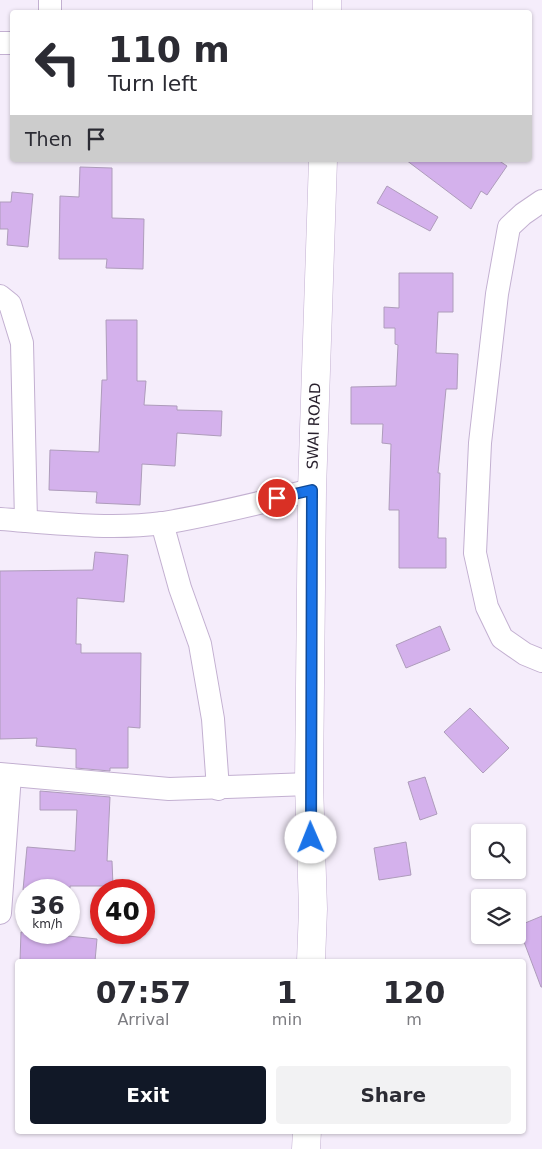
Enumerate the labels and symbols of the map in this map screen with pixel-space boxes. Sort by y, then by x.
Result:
street label: SWAI ROAD [303,382,325,470]
pin [256,477,298,519]
position arrow [284,811,336,863]
speed limit sign: 40 [90,879,155,944]

